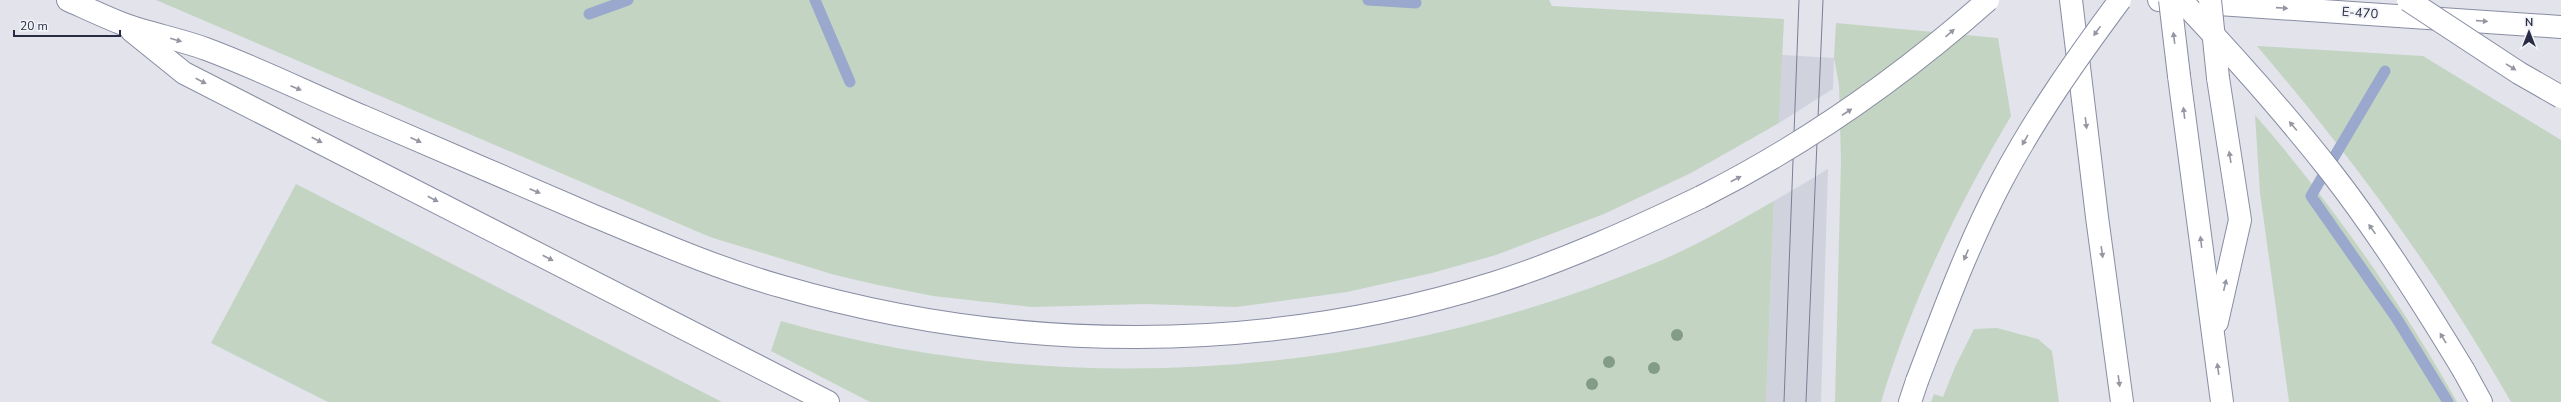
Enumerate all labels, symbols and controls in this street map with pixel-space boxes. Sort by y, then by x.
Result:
street label: E-470 [2341,3,2379,23]
one-way arrow [2276,4,2288,11]
scale bar [14,12,120,38]
north arrow [2509,12,2549,52]
text: N [2525,15,2533,30]
text: 20 m [20,18,48,34]
one-way arrow [2476,18,2488,25]
one-way arrow [2093,26,2101,37]
one-way arrow [1946,29,1955,38]
one-way arrow [2171,32,2178,44]
one-way arrow [170,37,182,43]
one-way arrow [2505,64,2517,71]
one-way arrow [195,78,206,85]
one-way arrow [291,85,302,91]
one-way arrow [2181,107,2187,120]
one-way arrow [1842,108,1852,116]
one-way arrow [2082,117,2089,129]
one-way arrow [2289,121,2298,131]
one-way arrow [2022,134,2029,146]
one-way arrow [311,137,323,143]
one-way arrow [410,137,422,143]
one-way arrow [2227,151,2233,163]
one-way arrow [1730,176,1742,183]
one-way arrow [529,188,541,194]
one-way arrow [427,196,439,202]
one-way arrow [2368,224,2376,235]
one-way arrow [2198,236,2204,248]
one-way arrow [2099,246,2105,258]
one-way arrow [1963,250,1969,261]
one-way arrow [543,255,554,261]
one-way arrow [2223,279,2229,291]
one-way arrow [2440,332,2447,344]
one-way arrow [2215,363,2221,375]
one-way arrow [2116,375,2123,387]

